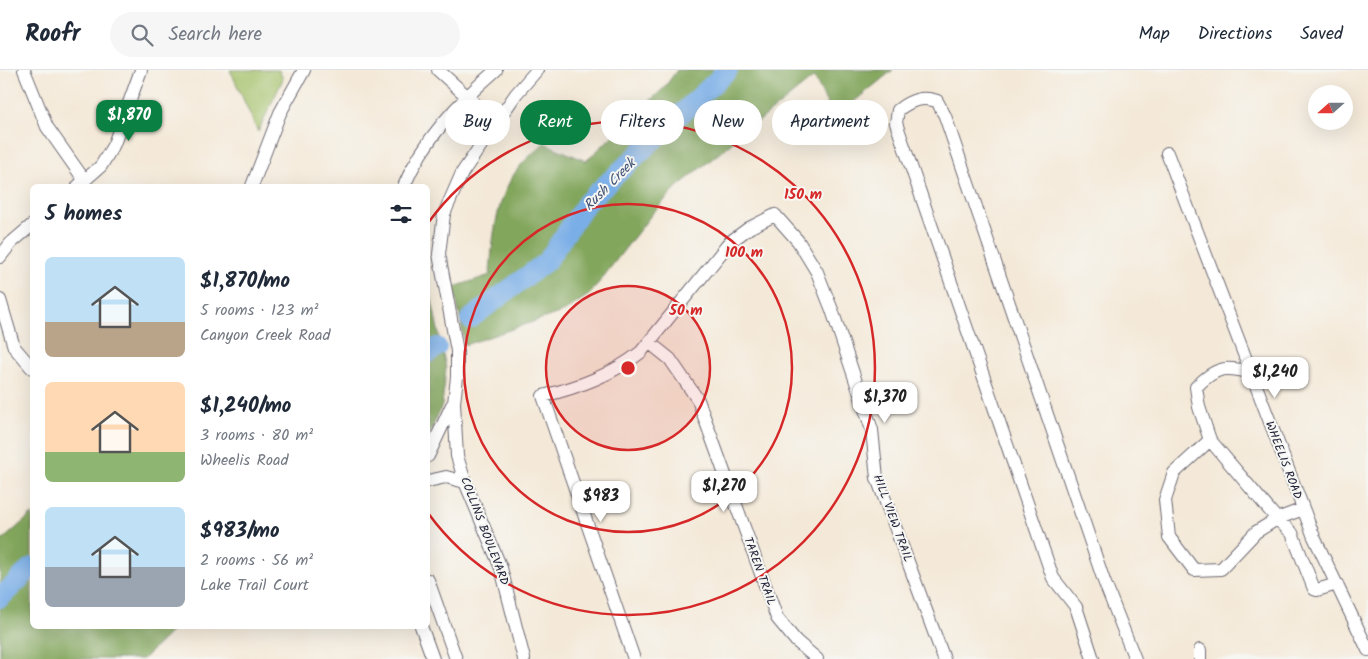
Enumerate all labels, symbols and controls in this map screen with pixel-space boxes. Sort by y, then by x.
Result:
search box [110,12,460,57]
text: Roofr [25,15,80,54]
text: Search here [168,20,262,50]
text: Map [1138,20,1170,49]
text: Directions [1198,20,1272,49]
text: Saved [1300,20,1343,49]
icon: search [128,21,156,49]
north arrow [1308,85,1352,130]
map controls [1308,85,1353,130]
pin: $1,870 [88,100,170,142]
chip: Buy [445,100,510,145]
chip: Rent [520,100,591,145]
chip: Filters [601,100,684,145]
chip: New [694,100,762,145]
chip: Apartment [772,100,888,145]
text: $1,870 [107,103,151,128]
water label: Rush Creek [579,152,643,216]
text: 150 m [784,183,822,207]
text: 5 homes [45,198,122,231]
icon: filters [387,200,415,228]
text: 100 m [725,241,763,265]
text: $1,870/mo [200,265,290,298]
icon: home [85,277,145,337]
text: 5 rooms · 123 m² [200,298,319,323]
text: 50 m [668,299,703,323]
text: Canyon Creek Road [200,323,331,348]
pin: $1,240 [1234,356,1316,399]
centre of rings [619,359,637,377]
text: $1,240 [1253,360,1297,385]
pin: $1,370 [844,382,926,424]
text: $1,370 [863,385,907,410]
text: $1,240/mo [200,390,291,423]
icon: home [85,402,145,462]
street label: WHEELIS ROAD [1260,418,1307,502]
text: 3 rooms · 80 m² [200,423,313,448]
text: Wheelis Road [200,448,289,473]
pin: $1,270 [683,470,765,513]
street label: HILL VIEW TRAIL [868,472,917,565]
street label: COLLINS BOULEVARD [455,474,514,588]
text: $1,270 [702,474,746,499]
pin: $983 [571,480,631,523]
text: $983 [583,484,619,509]
text: $983/mo [200,515,280,548]
icon: home [85,527,145,587]
street label: TAREN TRAIL [738,534,781,608]
text: 2 rooms · 56 m² [200,548,313,573]
text: Lake Trail Court [200,573,309,598]

